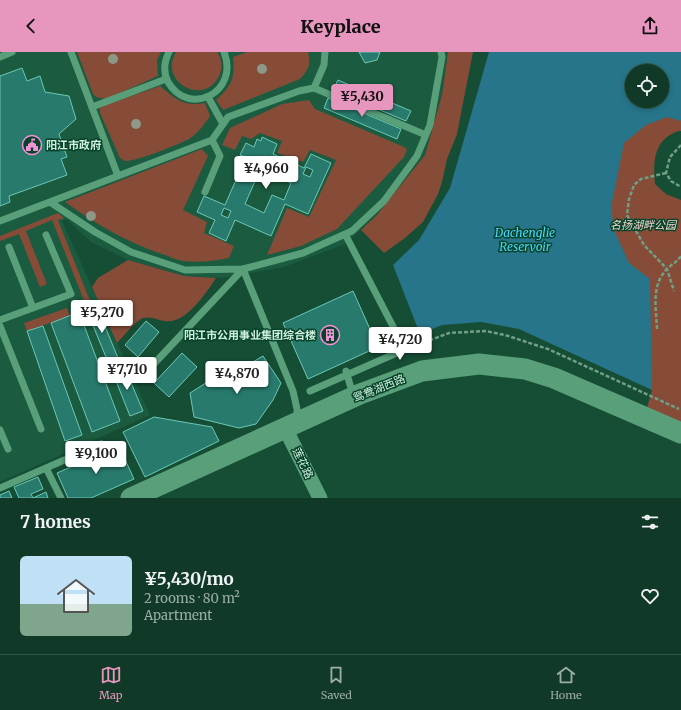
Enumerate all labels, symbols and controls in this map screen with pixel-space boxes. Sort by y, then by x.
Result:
icon: back [20,15,42,37]
text: Keyplace [300,15,381,38]
icon: share [639,15,661,37]
map controls [625,64,669,108]
button: locate [625,64,669,108]
pin: ¥5,430 [329,84,395,118]
text: ¥5,430 [340,88,384,105]
public building icon: 阳江市政府 [21,134,43,156]
place label: 阳江市政府 [46,138,101,152]
pin: ¥4,960 [233,156,299,190]
text: ¥4,960 [243,160,289,177]
park label: 名扬湖畔公园 [610,218,678,232]
water label: Dachenglie Reservoir [494,225,555,254]
pin: ¥5,270 [69,300,135,334]
text: ¥5,270 [80,304,124,321]
building icon: 阳江市公用事业集团综合楼 [319,324,341,346]
pin: ¥4,720 [367,327,433,361]
place label: 阳江市公用事业集团综合楼 [184,328,316,342]
text: ¥4,720 [378,331,422,348]
pin: ¥7,710 [94,357,160,391]
text: ¥7,710 [107,361,147,378]
pin: ¥4,870 [204,361,270,395]
text: ¥4,870 [214,365,260,382]
street label: 鸳鸯湖西路 [351,371,407,405]
pin: ¥9,100 [63,441,129,475]
text: ¥9,100 [74,445,118,462]
street label: 莲花路 [289,445,317,481]
text: 7 homes [20,511,91,533]
icon: filters [639,511,661,533]
text: ¥5,430/mo [144,568,234,590]
icon: home [52,572,100,620]
icon: heart [639,585,661,607]
text: 2 rooms · 80 m² [144,590,240,607]
text: Apartment [144,607,212,624]
tab: Map [99,664,123,702]
tab: Saved [321,664,352,702]
tab: Home [550,664,582,702]

